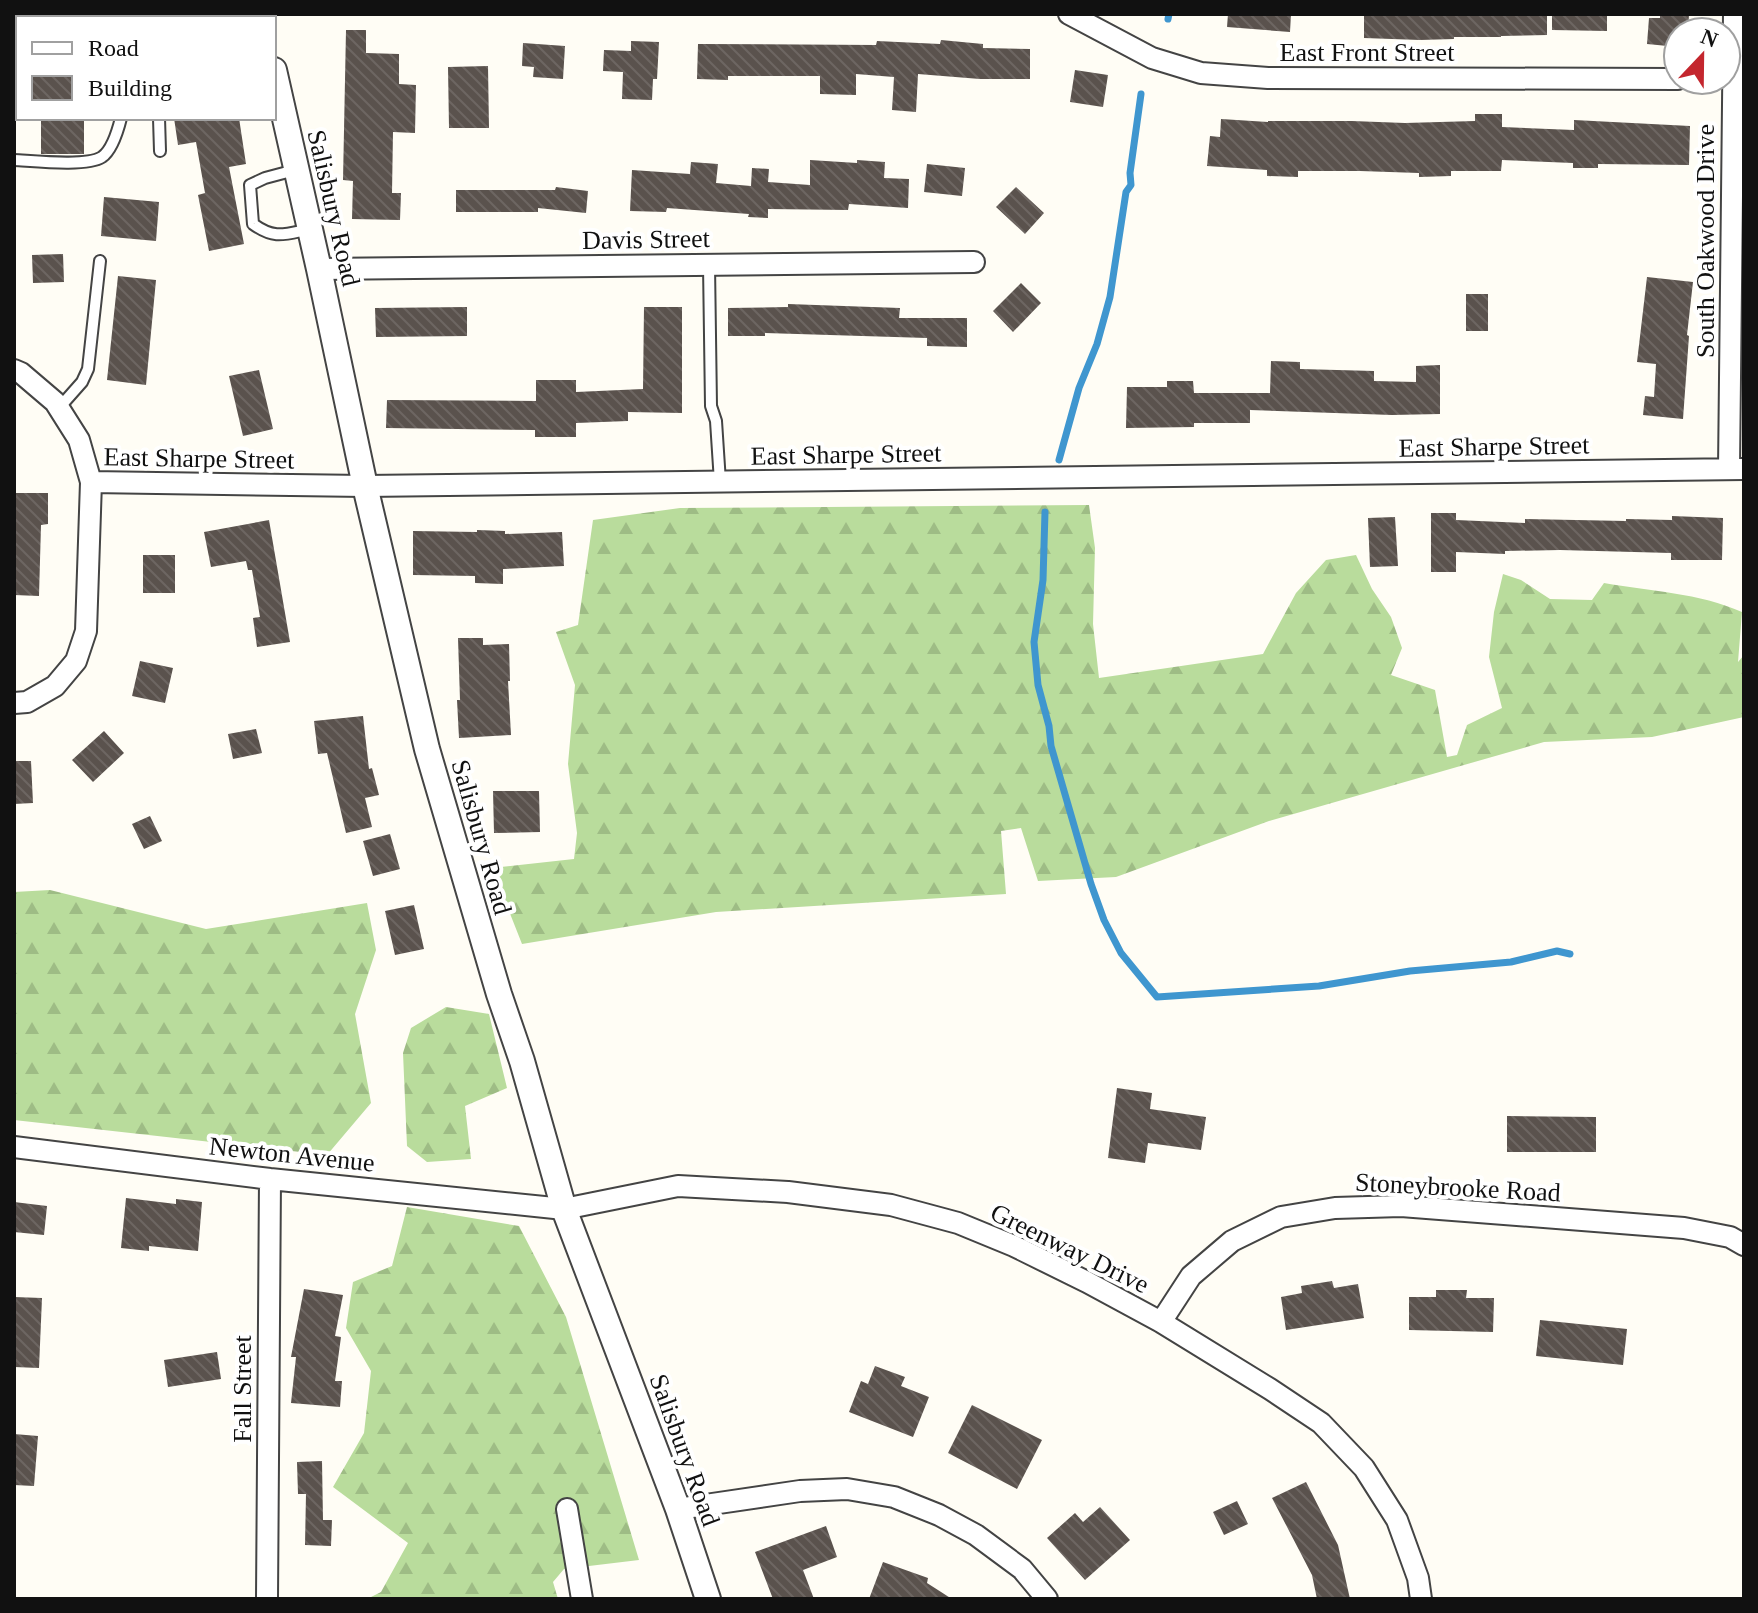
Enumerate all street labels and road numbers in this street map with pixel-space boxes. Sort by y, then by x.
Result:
street label: East Front Street [1280,38,1455,67]
street label: South Oakwood Drive [1691,124,1720,358]
street label: Salisbury Road [301,127,366,289]
street label: Davis Street [582,224,711,255]
street label: East Sharpe Street [1398,430,1590,463]
street label: East Sharpe Street [750,438,942,471]
street label: East Sharpe Street [103,442,295,475]
street label: Salisbury Road [446,756,517,918]
street label: Newton Avenue [208,1131,376,1178]
street label: Stoneybrooke Road [1354,1168,1561,1207]
street label: Greenway Drive [986,1198,1154,1299]
street label: Fall Street [228,1334,257,1443]
street label: Salisbury Road [644,1370,725,1530]

